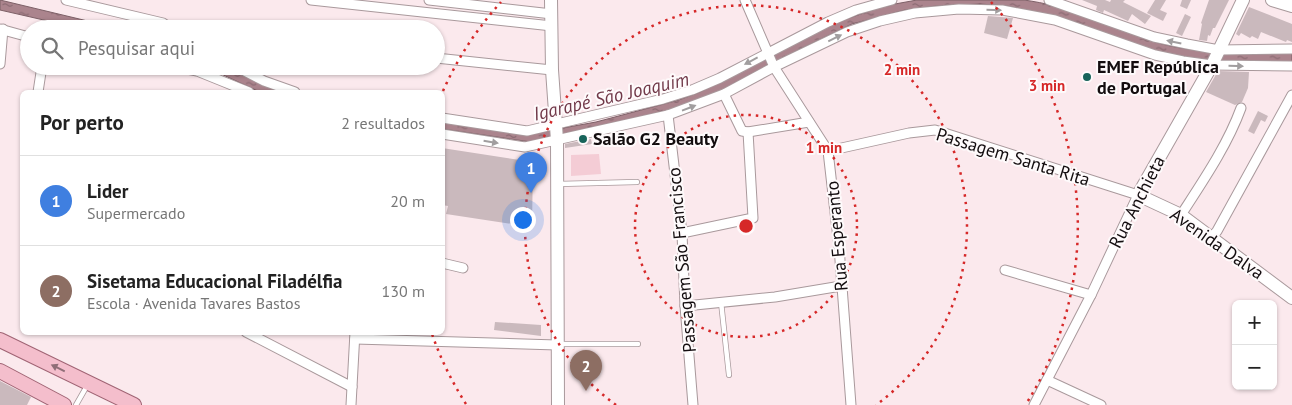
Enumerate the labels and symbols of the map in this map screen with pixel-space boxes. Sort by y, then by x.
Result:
one-way arrow [986,6,1002,14]
one-way arrow [828,33,842,41]
one-way arrow [1166,37,1182,45]
place label: EMEF República de Portugal [1097,55,1219,99]
one-way arrow [744,57,758,65]
text: 2 min [884,60,920,79]
one-way arrow [1228,62,1244,70]
water label: Igarapé São Joaquim [531,66,691,126]
marker: EMEF República de Portugal [1081,71,1093,83]
text: 3 min [1029,76,1065,95]
one-way arrow [682,104,697,112]
street label: Passagem Santa Rita [934,122,1093,191]
place label: Salão G2 Beauty [593,127,719,150]
marker: Salão G2 Beauty [577,133,589,145]
one-way arrow [483,138,499,146]
text: 1 min [806,138,842,157]
pin: 1 [515,152,547,193]
street label: Rua Anchieta [1103,152,1170,252]
street label: Passagem São Francisco [662,167,701,354]
street label: Rua Esperanto [820,180,853,292]
street label: Avenida Dalva [1166,203,1269,284]
your location [510,207,536,233]
centre of rings [737,217,755,235]
pin: 2 [570,350,602,391]
one-way arrow [51,364,65,372]

